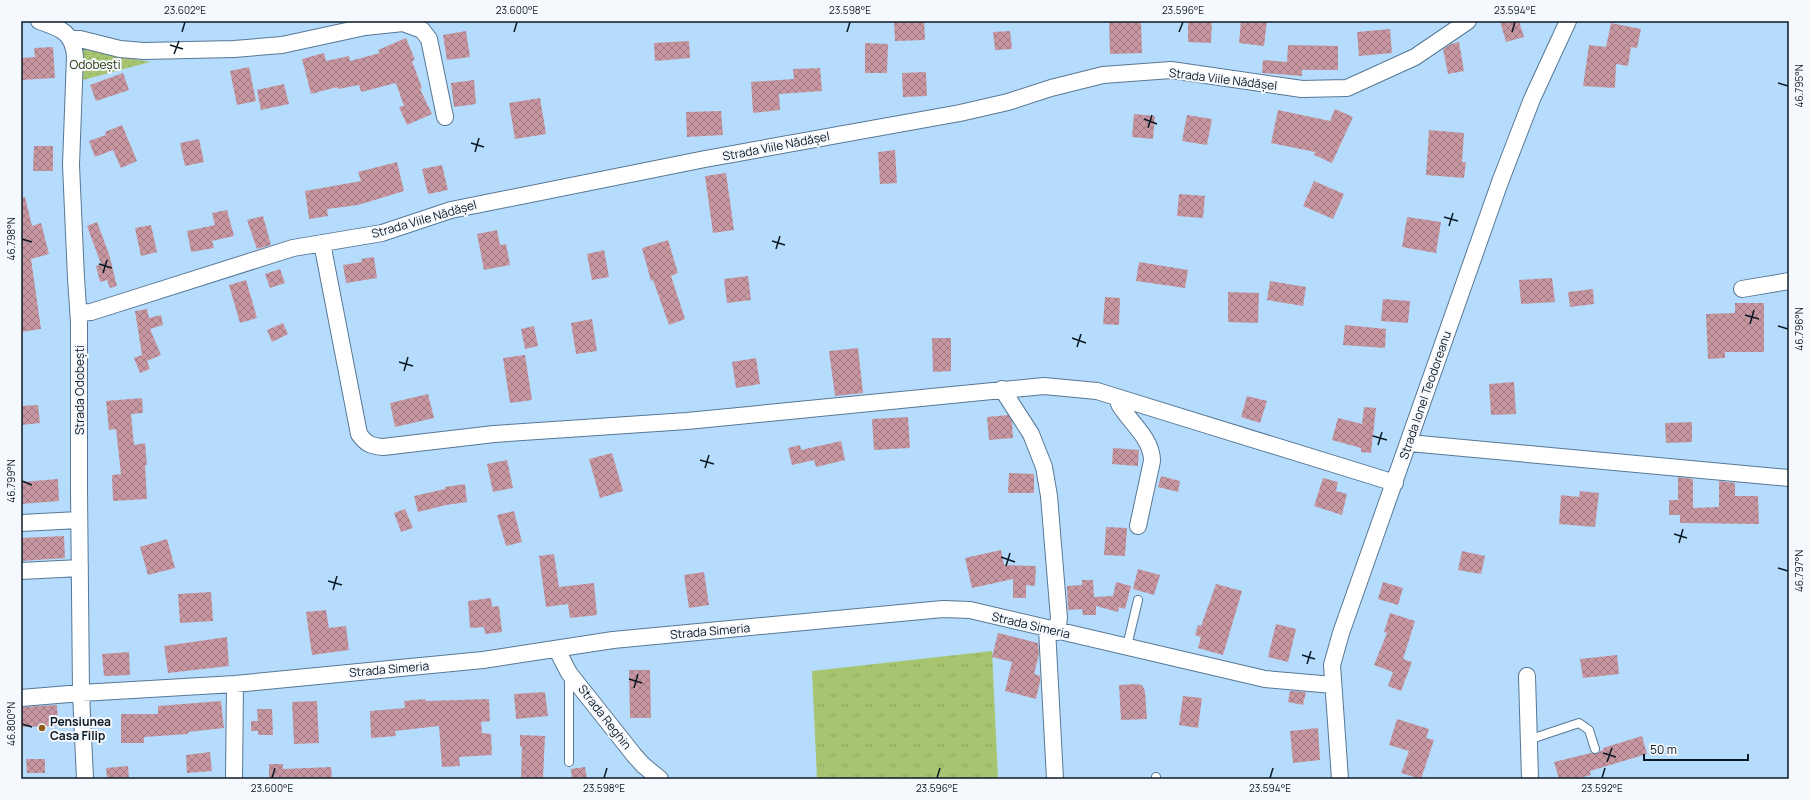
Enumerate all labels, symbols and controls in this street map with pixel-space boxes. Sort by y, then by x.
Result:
text: 23.602°E [164,3,206,17]
text: 23.600°E [496,3,538,17]
text: 23.598°E [829,3,871,17]
text: 23.596°E [1162,3,1204,17]
text: 23.594°E [1494,3,1536,17]
park label: Odobești [70,56,120,73]
street label: Strada Viile Nădășel [1168,64,1278,94]
text: 46.795°N [1792,64,1806,107]
street label: Strada Viile Nădășel [721,127,831,165]
street label: Strada Viile Nădășel [369,196,479,242]
text: 46.798°N [4,217,18,261]
text: 46.796°N [1792,307,1806,351]
street label: Strada Ionel Teodoreanu [1395,328,1455,462]
street label: Strada Odobești [71,345,88,435]
text: 46.799°N [4,459,18,503]
text: 46.797°N [1792,550,1806,592]
street label: Strada Simeria [990,608,1072,642]
street label: Strada Simeria [669,619,751,643]
street label: Strada Simeria [348,657,430,681]
street label: Strada Reghin [574,681,636,753]
text: 46.800°N [4,702,18,746]
place label: Pensiunea Casa Filip [50,713,111,744]
marker: Pensiunea Casa Filip [37,723,47,733]
scale bar [1644,736,1748,762]
text: 50 m [1650,741,1677,758]
text: 23.600°E [251,781,293,795]
text: 23.598°E [583,781,625,795]
text: 23.596°E [916,781,958,795]
text: 23.594°E [1249,781,1291,795]
text: 23.592°E [1581,781,1623,795]

